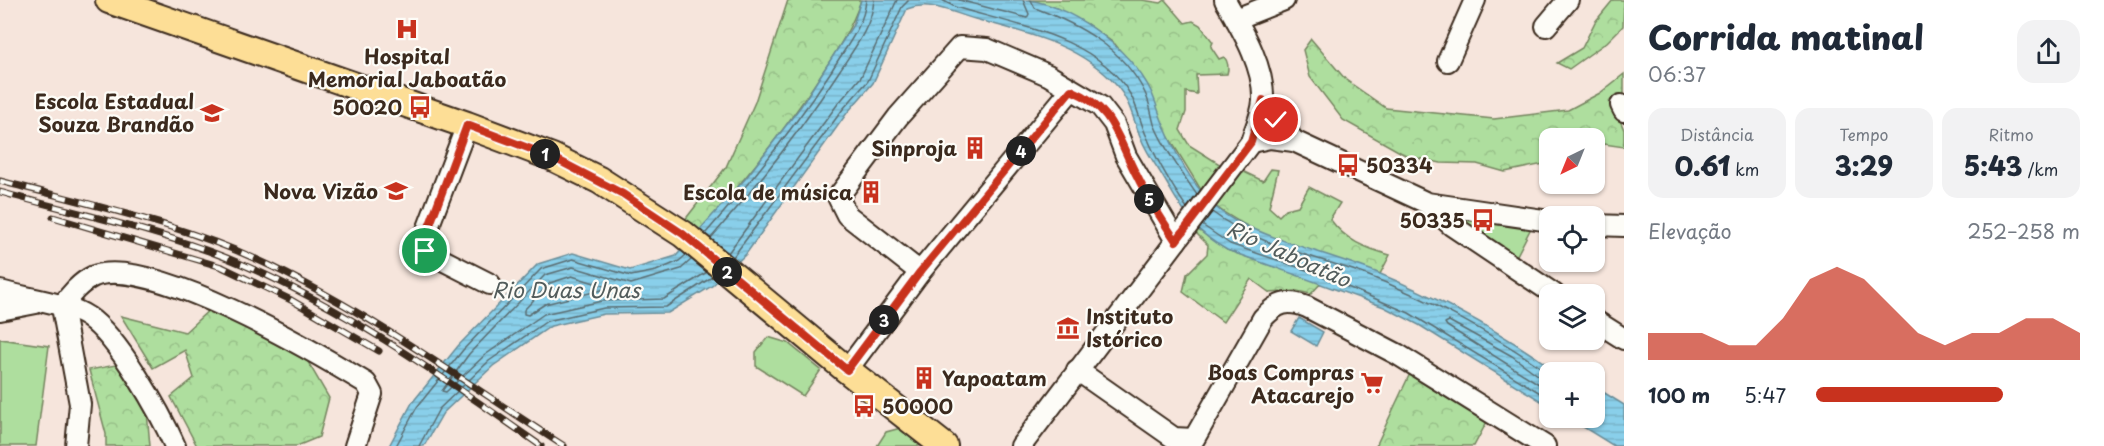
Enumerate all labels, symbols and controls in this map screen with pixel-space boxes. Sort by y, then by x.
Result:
text: Corrida matinal [1648,11,1923,61]
hospital icon: Hospital Memorial Jaboatão [394,16,420,42]
button: share [2017,20,2080,83]
place label: Hospital Memorial Jaboatão [308,41,506,94]
text: 06:37 [1648,59,1706,89]
place label: Escola Estadual Souza Brandão [35,86,194,139]
place label: 50020 [332,92,402,122]
bus stop icon: 50020 [407,94,433,120]
pin [1250,94,1301,145]
school or university icon: Escola Estadual Souza Brandão [199,100,225,126]
icon: check [1259,103,1292,136]
text: Distância [1680,122,1754,146]
text: Tempo [1840,122,1888,146]
text: Ritmo [1988,122,2034,146]
north arrow [1539,128,1605,194]
map controls [1539,128,1605,428]
place label: Sinproja [871,133,957,163]
building icon: Sinproja [962,135,988,161]
pin: 4 [1006,136,1036,166]
pin: 1 [530,139,560,169]
text: 4 [1016,139,1026,163]
text: 1 [541,142,549,166]
text: 0.61 [1675,146,1730,185]
text: 3:29 [1835,146,1893,185]
text: 5:43 [1964,146,2022,185]
place label: 50334 [1366,150,1433,180]
bus stop icon: 50334 [1335,152,1361,178]
text: km [1730,157,1759,181]
text: /km [2022,157,2058,181]
place label: Nova Vizão [263,176,378,206]
place label: Escola de música [683,177,853,207]
school or university icon: Nova Vizão [383,178,409,204]
building icon: Escola de música [858,179,884,205]
pin: 5 [1134,184,1164,214]
text: 5 [1144,187,1154,211]
place label: 50335 [1399,205,1465,235]
button: locate [1539,206,1605,272]
bus stop icon: 50335 [1470,207,1496,233]
water label: Rio Jaboatão [1222,211,1357,295]
text: Elevação [1648,216,1732,246]
text: 252–258 m [1967,216,2080,246]
pin [399,225,450,276]
icon: arrive [408,234,441,267]
pin: 2 [712,257,742,287]
text: 2 [721,260,733,284]
water label: Rio Duas Unas [492,273,642,305]
button: layers [1539,284,1605,350]
place label: Instituto Istórico [1086,301,1174,354]
pin: 3 [869,305,899,335]
text: 3 [879,308,889,332]
museum icon: Instituto Istórico [1055,315,1081,341]
place label: Boas Compras Atacarejo [1207,357,1354,410]
button: + [1539,362,1605,428]
place label: Yapoatam [942,363,1047,393]
building icon: Yapoatam [911,365,937,391]
supermarket icon: Boas Compras Atacarejo [1359,370,1385,396]
text: 100 m [1648,380,1710,410]
text: 5:47 [1744,380,1786,410]
place label: 50000 [882,391,953,421]
bus stop icon: 50000 [851,393,877,419]

